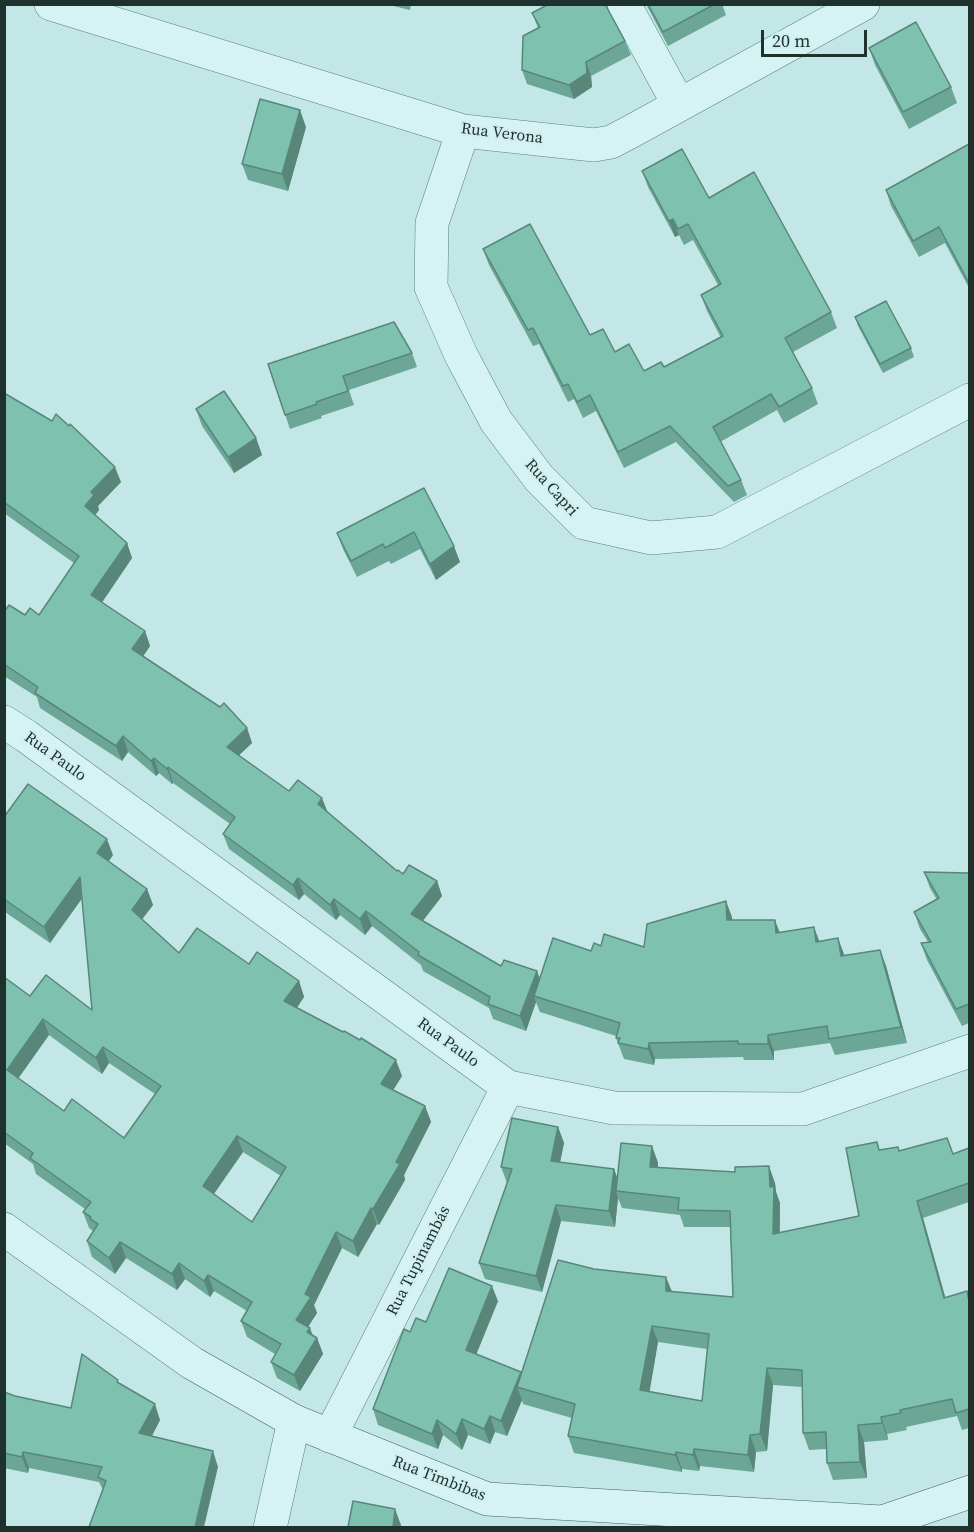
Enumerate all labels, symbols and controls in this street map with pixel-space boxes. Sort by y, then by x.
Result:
scale bar [764,18,870,56]
text: 20 m [772,28,810,53]
street label: Rua Verona [460,119,544,149]
street label: Rua Capri [520,455,582,521]
street label: Rua Paulo [20,728,90,786]
street label: Rua Paulo [413,1014,483,1072]
street label: Rua Tupinambás [383,1203,455,1319]
street label: Rua Timbibas [390,1452,488,1506]

